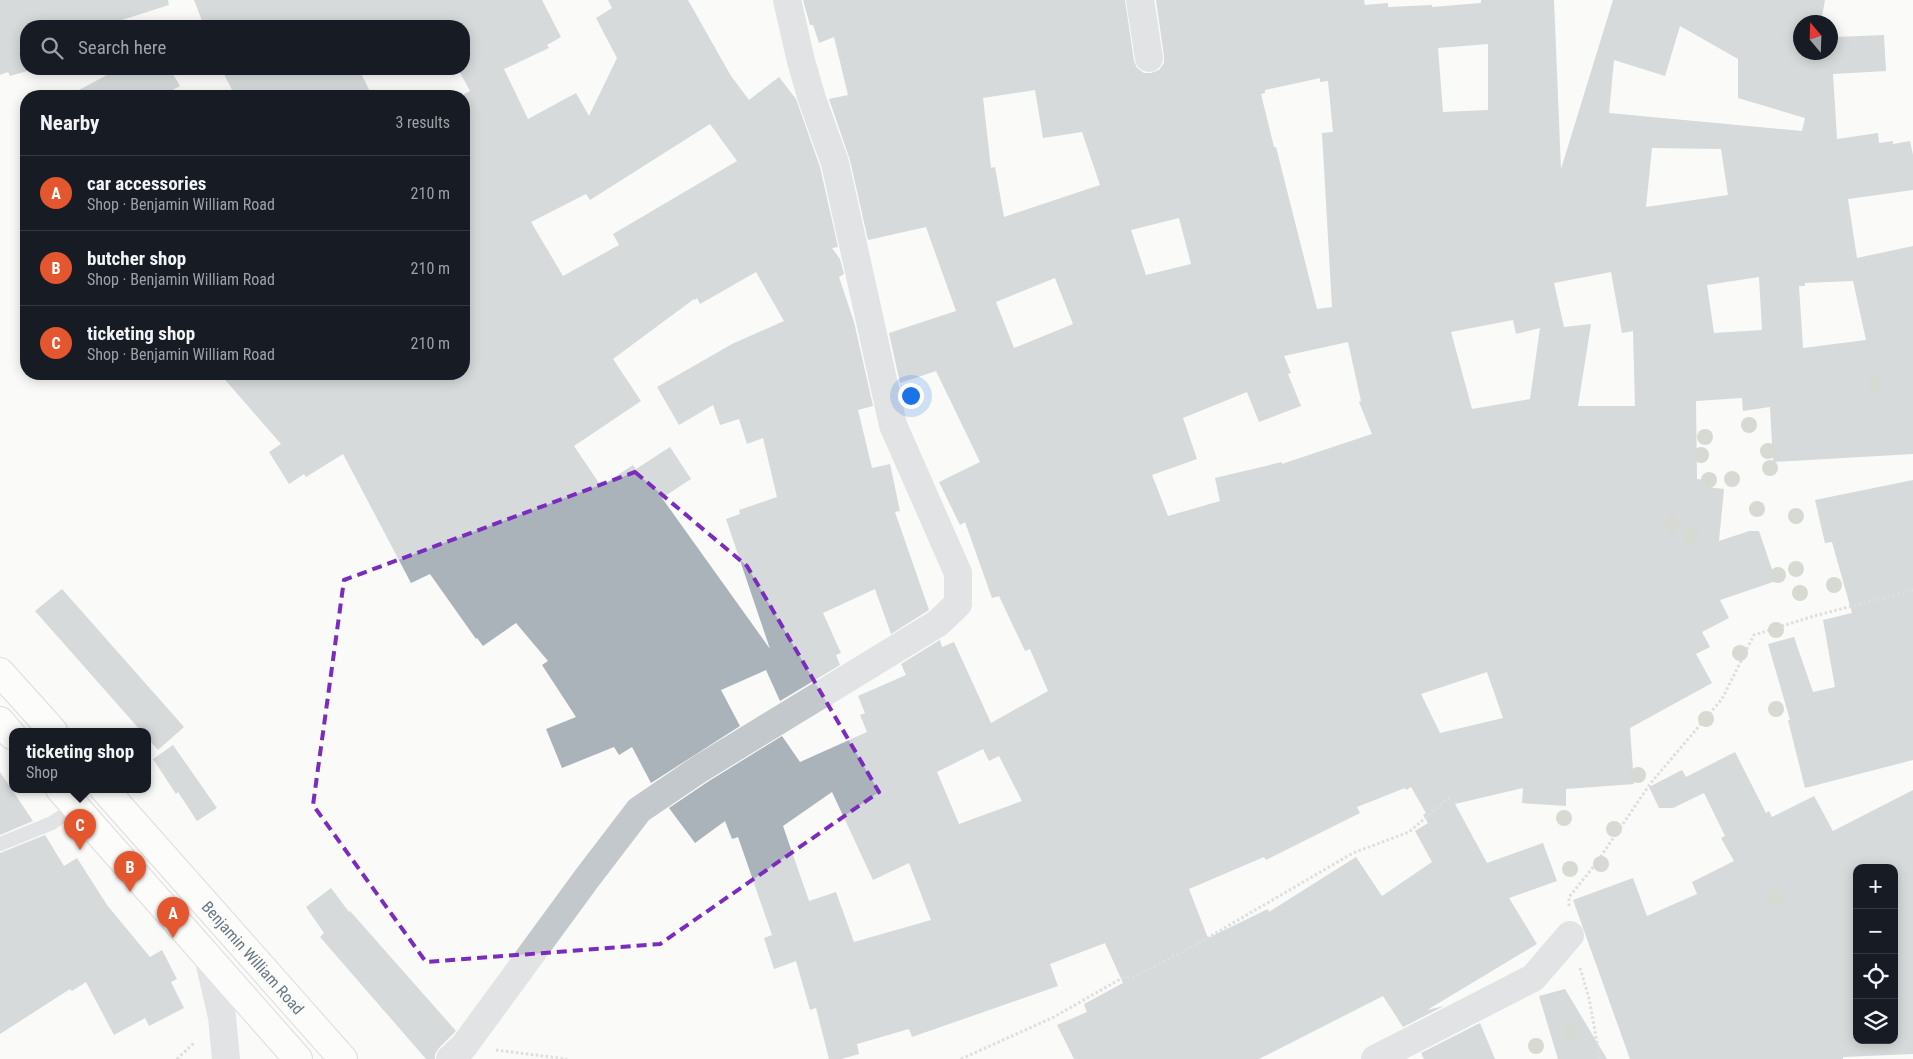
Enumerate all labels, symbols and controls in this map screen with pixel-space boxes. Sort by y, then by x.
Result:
north arrow [1793,15,1838,60]
search box [20,20,470,75]
icon: search [38,34,66,62]
text: Search here [78,36,166,59]
text: Nearby [40,111,99,135]
text: 3 results [395,113,450,132]
text: car accessories [87,172,206,195]
text: A [51,184,61,203]
text: 210 m [411,184,450,203]
text: Shop · Benjamin William Road [87,195,275,214]
text: butcher shop [87,247,186,270]
text: B [52,259,60,278]
text: 210 m [411,259,450,278]
text: Shop · Benjamin William Road [87,270,275,289]
text: ticketing shop [87,322,195,345]
text: C [51,334,61,353]
text: 210 m [411,334,450,353]
text: Shop · Benjamin William Road [87,345,275,364]
your location [898,383,924,409]
popup [9,728,151,793]
text: ticketing shop [26,740,134,763]
text: Shop [26,763,58,782]
pin: C [64,809,96,850]
pin: B [114,851,146,892]
map controls [1853,864,1898,1044]
button: + [1853,864,1898,909]
pin: A [157,897,189,938]
street label: Benjamin William Road [198,897,308,1018]
button: − [1853,909,1898,954]
button: locate [1853,954,1898,999]
button: layers [1853,999,1898,1044]

